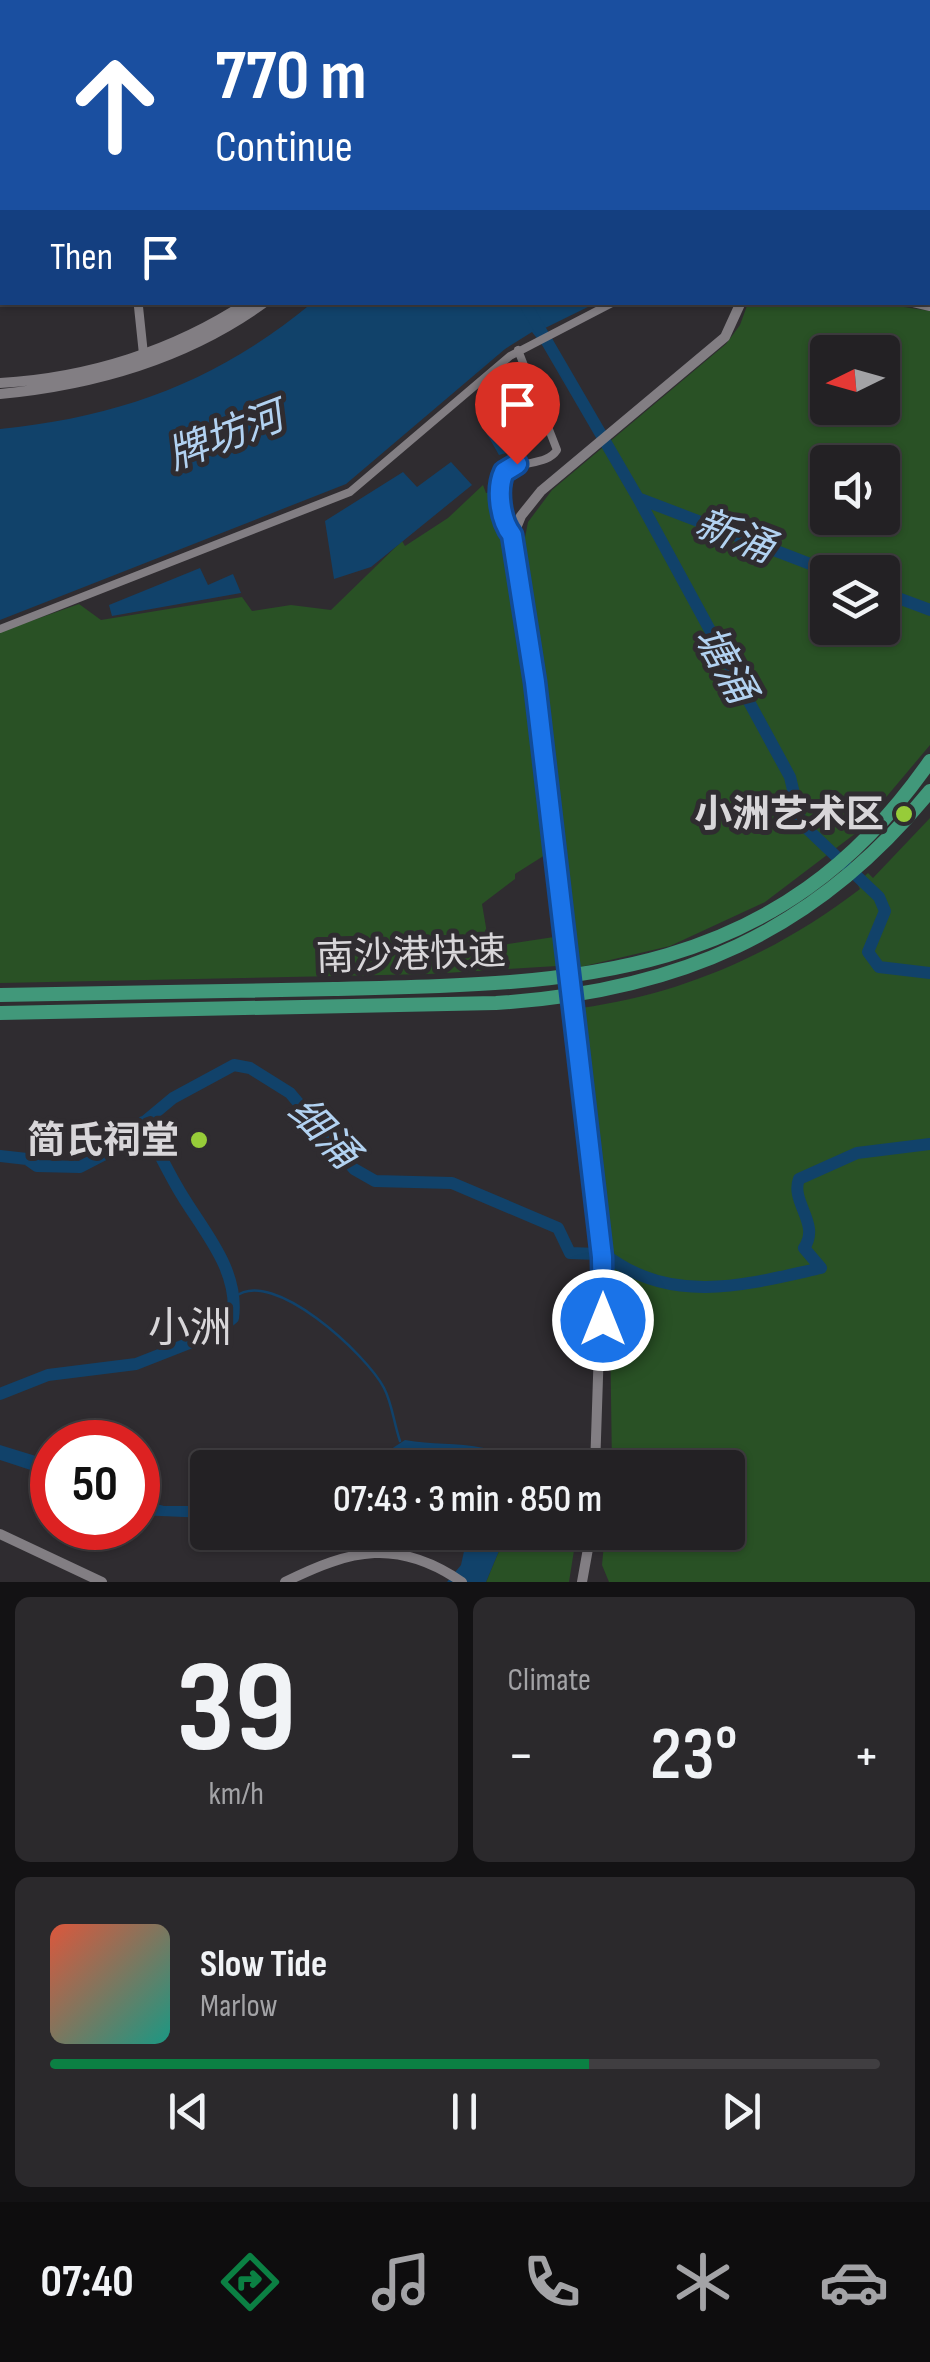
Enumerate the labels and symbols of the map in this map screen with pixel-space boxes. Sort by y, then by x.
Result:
north arrow [810,335,900,425]
pin [475,362,560,465]
water label: 牌坊河 [161,390,297,481]
water label: 新涌 [688,500,784,575]
water label: 塘涌 [684,618,767,715]
place label: 小洲艺术区 [694,793,884,838]
marker: 小洲艺术区 [893,803,915,825]
street label: 南沙港快速 [315,930,507,981]
water label: 细涌 [278,1088,370,1182]
place label: 简氏祠堂 [27,1119,179,1164]
marker: 简氏祠堂 [188,1129,210,1151]
position arrow [551,1268,655,1372]
district label: 小洲 [148,1304,232,1355]
speed limit sign: 50 [30,1420,160,1550]

